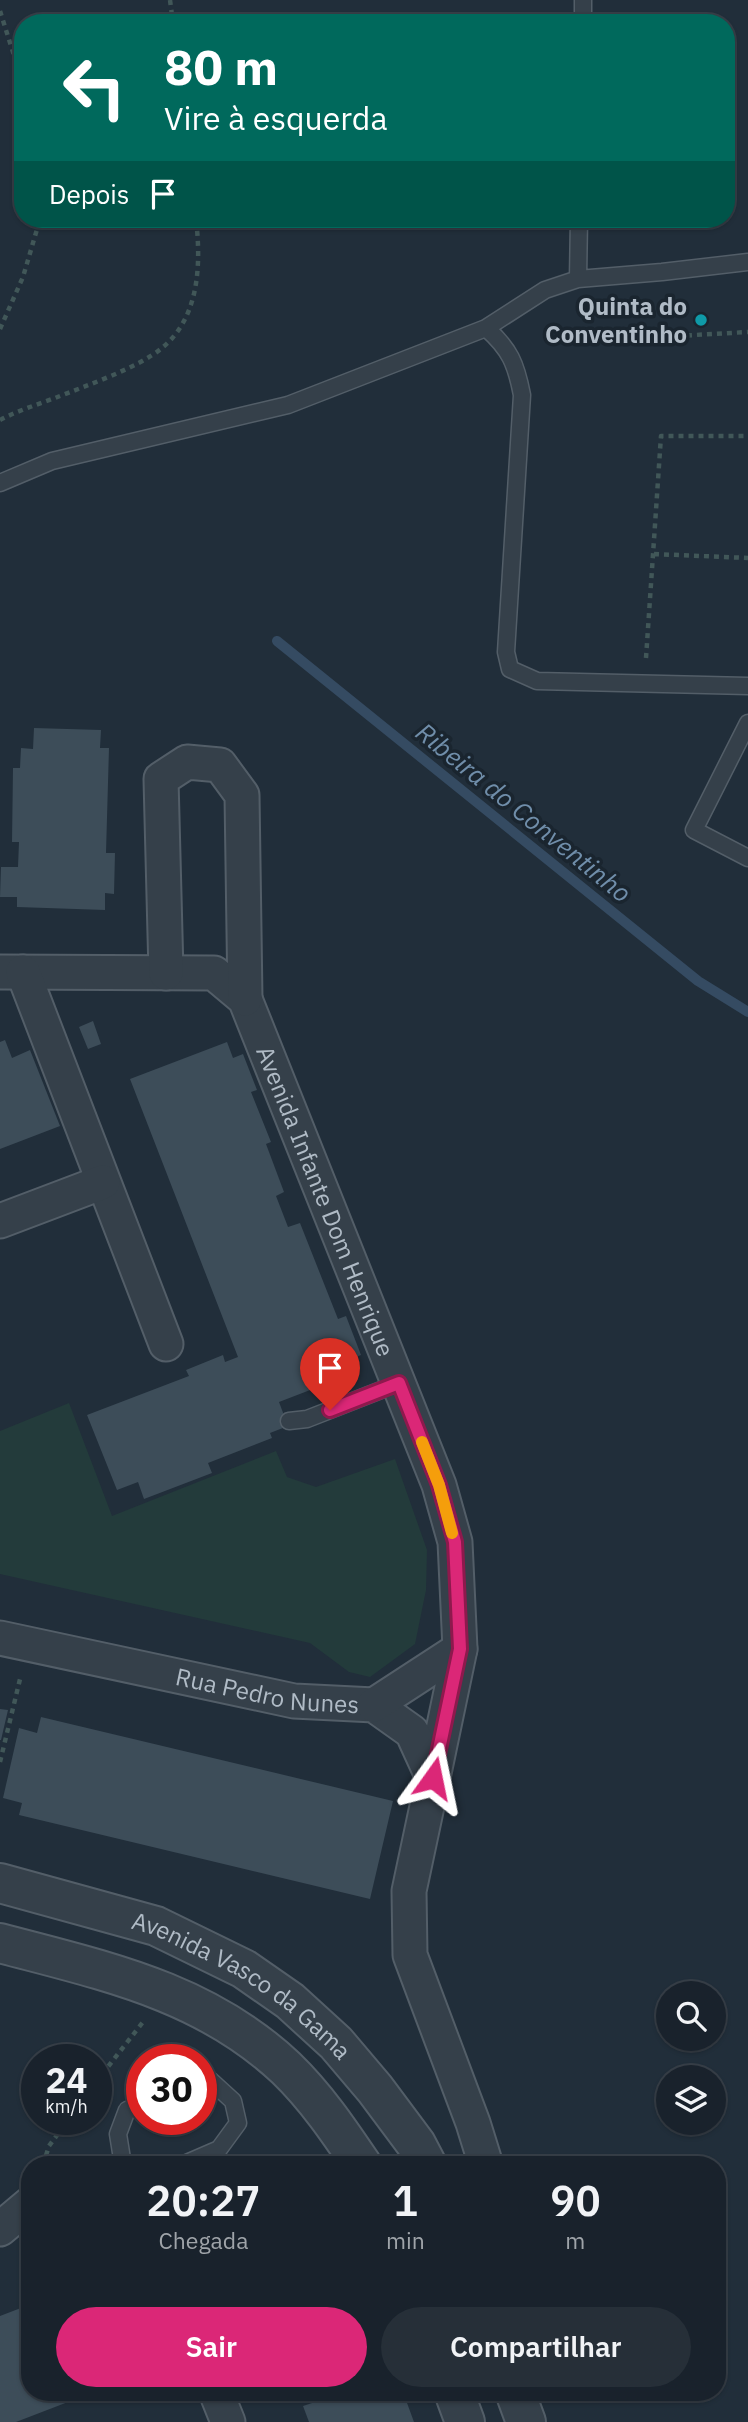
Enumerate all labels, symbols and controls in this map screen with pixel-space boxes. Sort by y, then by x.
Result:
text: 80 m [164,35,278,98]
icon: left [49,42,140,133]
text: Vire à esquerda [164,97,388,139]
icon: arrive [144,175,182,213]
text: Depois [49,177,130,211]
place label: Quinta do Conventinho [545,290,687,350]
marker: Quinta do Conventinho [693,312,709,328]
water label: Ribeira do Conventinho [409,715,639,909]
street label: Avenida Infante Dom Henrique [249,1041,402,1361]
pin [300,1338,360,1410]
icon: arrive [311,1349,349,1387]
street label: Rua Pedro Nunes [173,1660,360,1720]
position arrow [396,1741,470,1815]
street label: Avenida Vasco da Gama [128,1904,359,2066]
map controls [656,1981,726,2135]
button: search [656,1981,726,2051]
speed limit sign: 30 [126,2044,217,2135]
text: 24 [45,2057,88,2103]
button: layers [656,2065,726,2135]
text: km/h [45,2095,88,2118]
text: 20:27 [146,2173,261,2228]
text: 1 [393,2173,418,2228]
text: 90 [550,2173,601,2228]
text: Chegada [158,2225,248,2255]
text: min [386,2225,425,2255]
text: m [565,2225,585,2255]
button: Sair [56,2307,367,2387]
button: Compartilhar [381,2307,691,2387]

